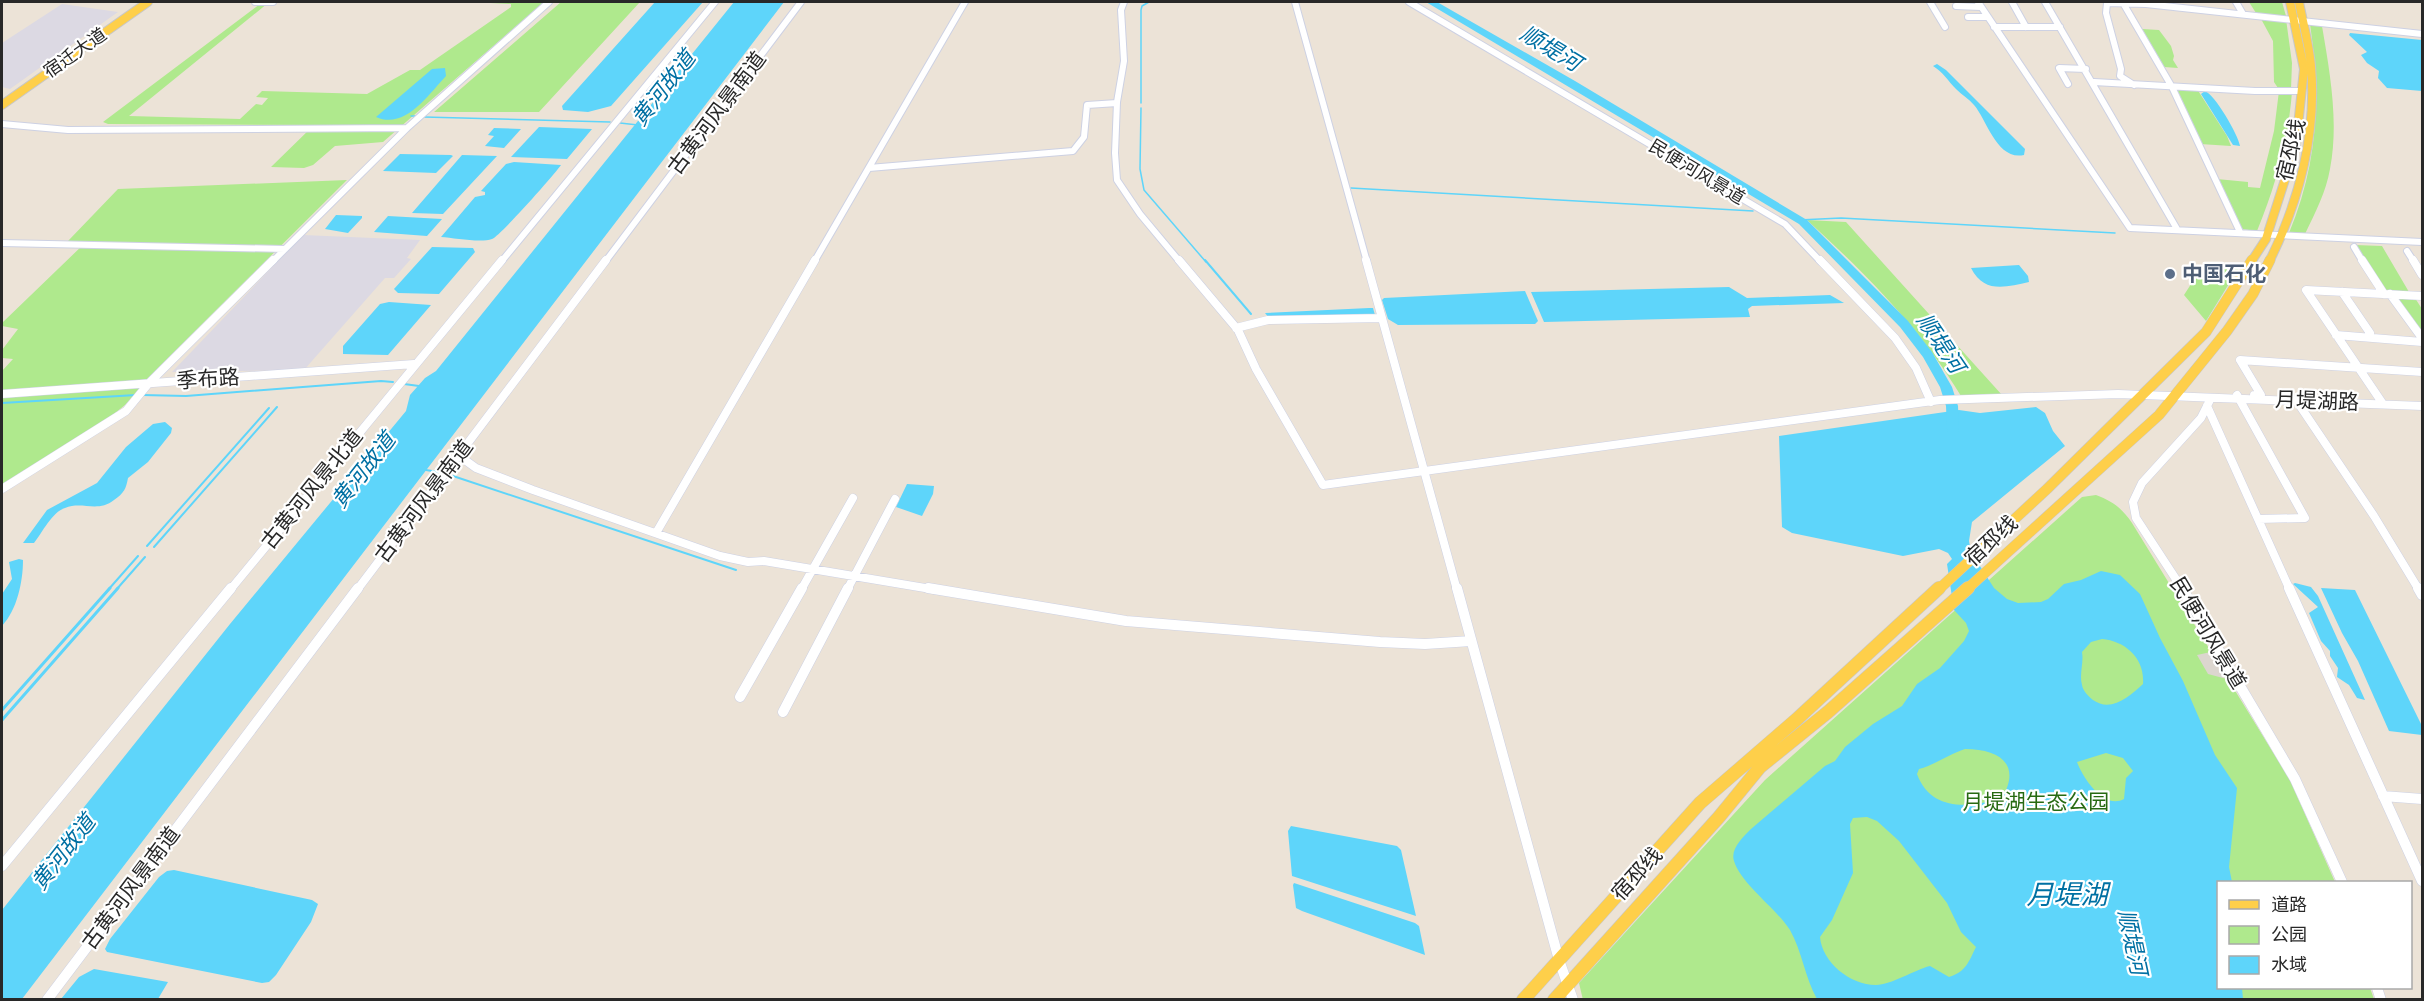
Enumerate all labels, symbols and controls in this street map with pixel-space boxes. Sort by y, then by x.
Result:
water label: 顺堤河 [1516,19,1590,78]
street label: 宿迁大道 [39,23,110,82]
water label: 黄河故道 [625,42,702,131]
street label: 古黄河风景南道 [662,46,770,178]
street label: 宿邳线 [2270,116,2309,183]
street label: 民便河风景道 [1646,134,1749,208]
place label: 中国石化 [2182,260,2266,285]
marker: 中国石化 [2163,267,2177,281]
water label: 顺堤河 [1912,308,1973,381]
street label: 季布路 [176,363,240,392]
street label: 月堤湖路 [2275,386,2359,413]
street label: 古黄河风景北道 [255,423,367,553]
water label: 黄河故道 [325,424,402,513]
street label: 古黄河风景南道 [369,434,477,566]
street label: 宿邳线 [1958,509,2022,571]
street label: 民便河风景道 [2166,572,2252,693]
park label: 月堤湖生态公园 [1963,788,2110,813]
water label: 黄河故道 [25,806,102,895]
street label: 古黄河风景南道 [76,821,184,953]
street label: 宿邳线 [1606,841,1666,905]
water label: 月堤湖 [2027,877,2112,910]
legend [2217,881,2412,989]
text: 道路 [2271,893,2307,915]
water label: 顺堤河 [2113,907,2154,981]
text: 公园 [2271,923,2307,945]
text: 水域 [2271,953,2307,975]

